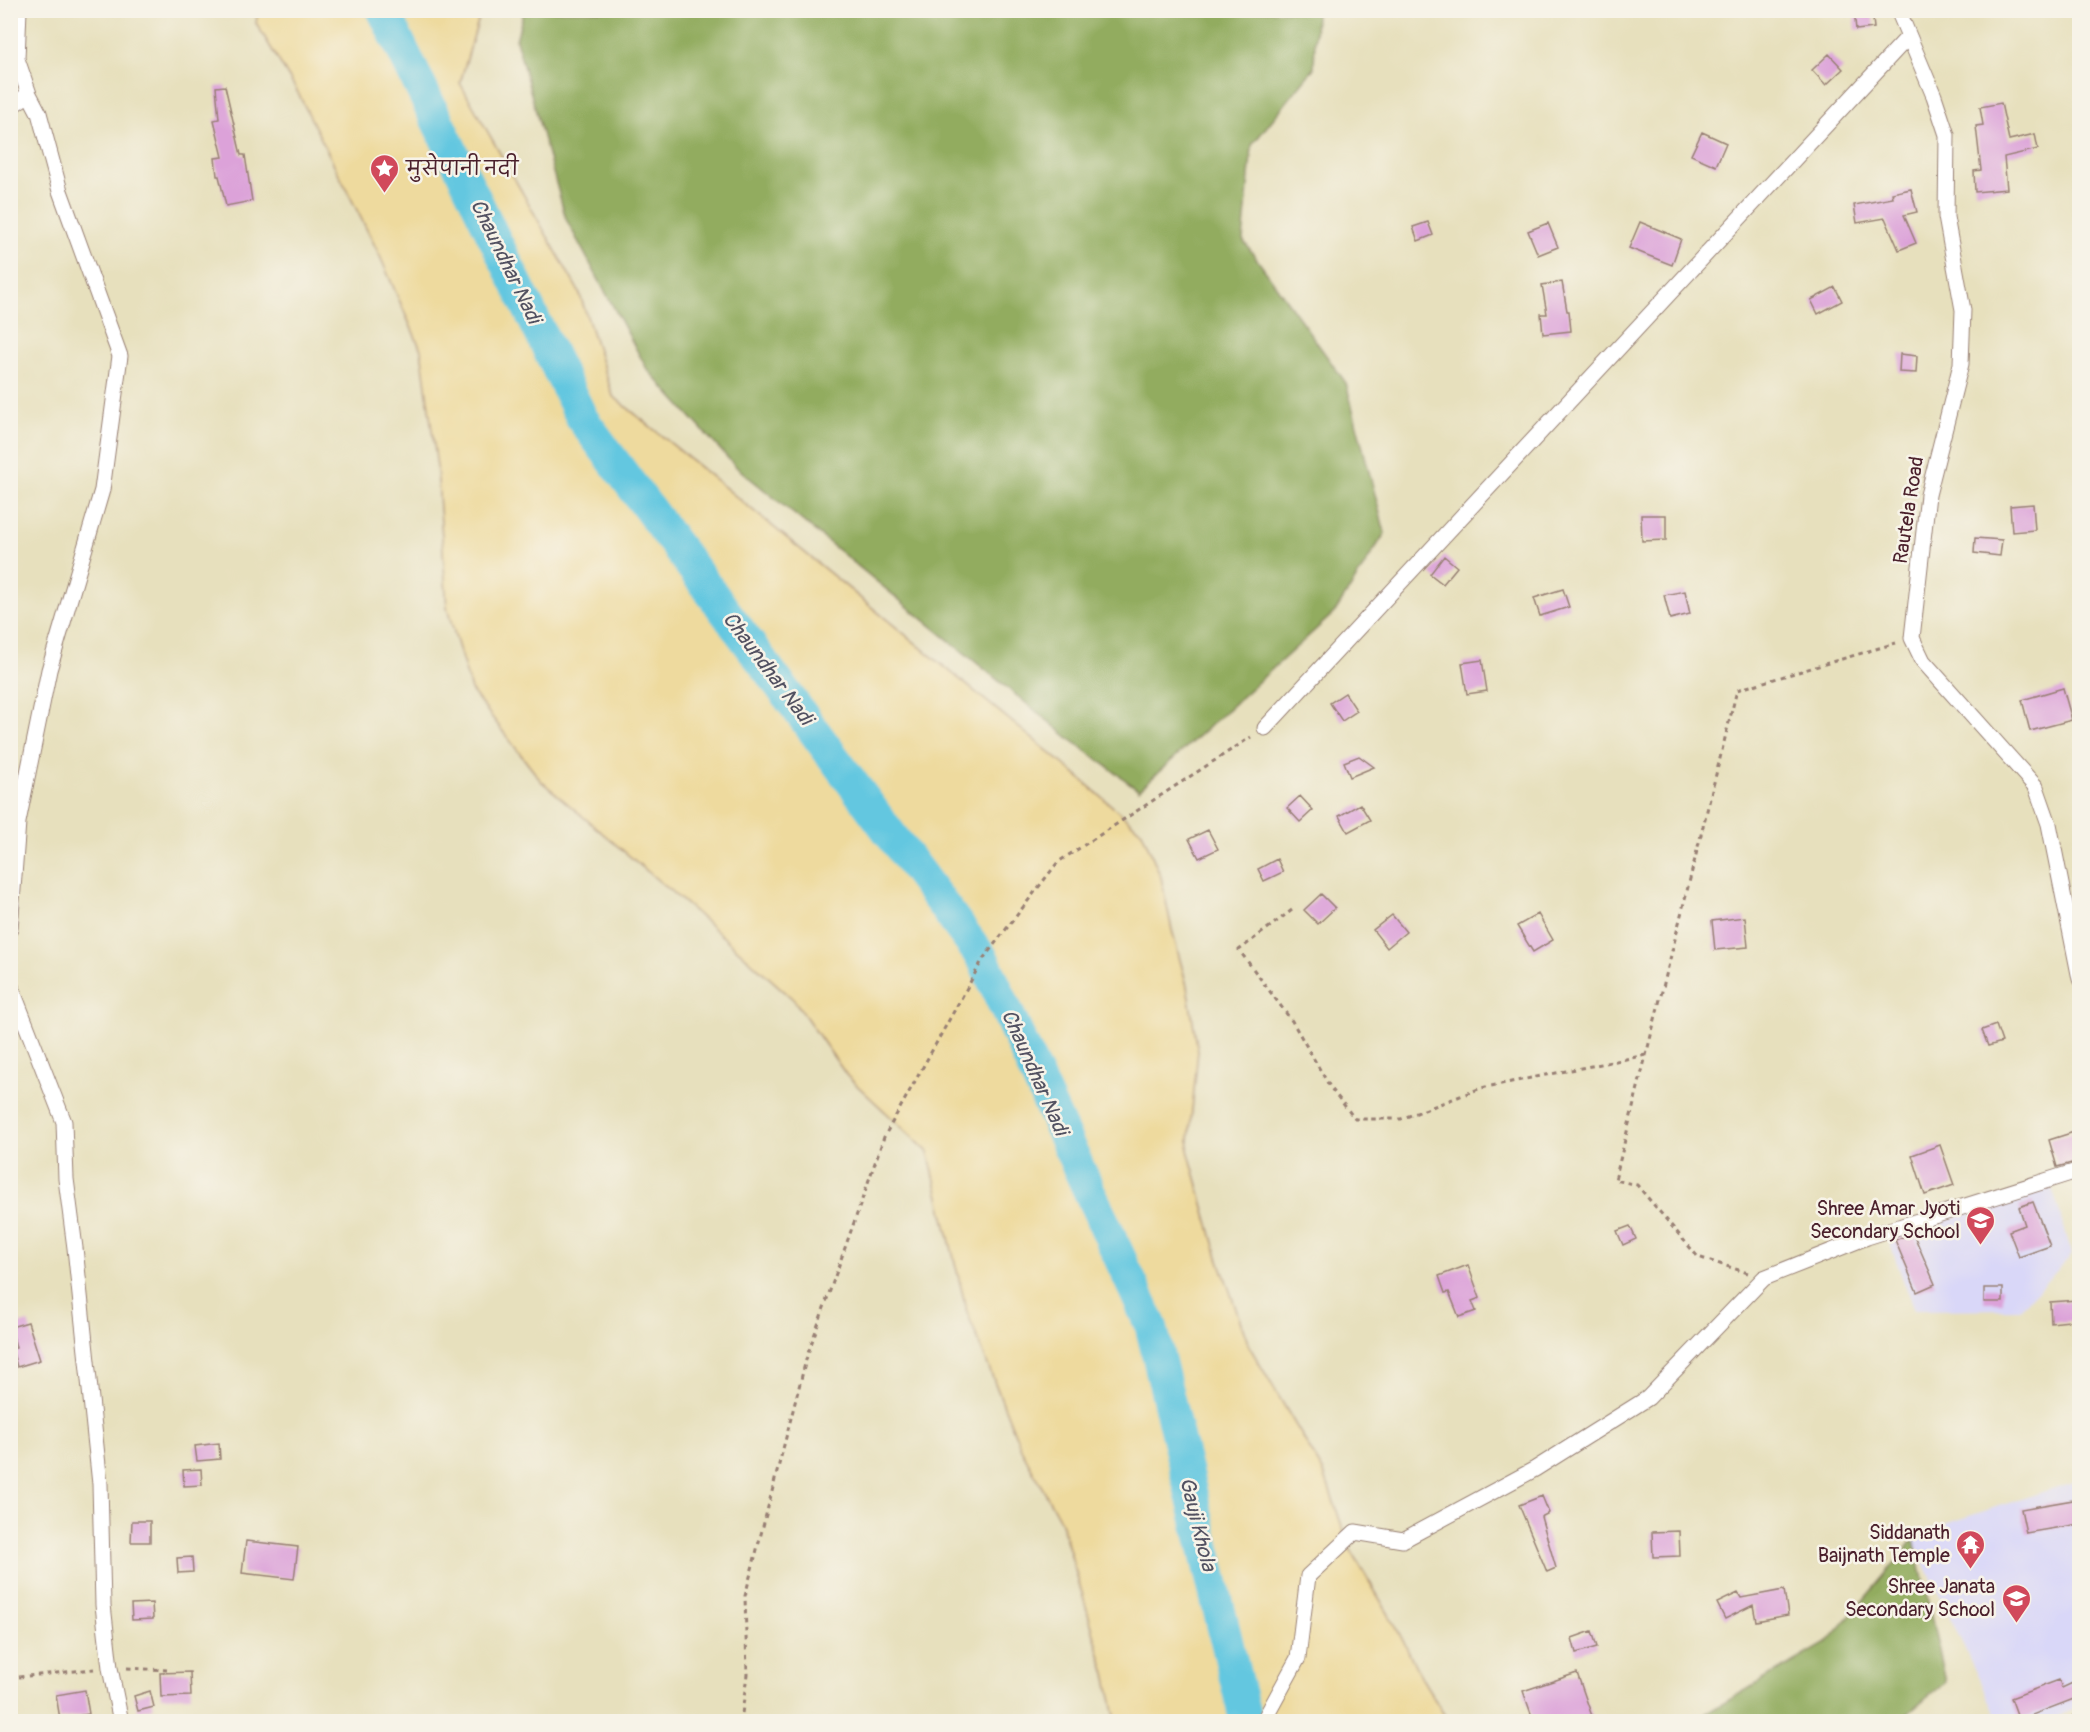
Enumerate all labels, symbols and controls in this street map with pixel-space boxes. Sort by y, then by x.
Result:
place icon: मुसेपानी नदी [369,152,401,194]
place label: मुसेपानी नदी [405,153,519,182]
water label: Chaundhar Nadi [464,195,549,331]
street label: Rautela Road [1888,455,1929,566]
water label: Chaundhar Nadi [716,606,821,733]
water label: Chaundhar Nadi [995,1005,1076,1142]
place label: Shree Amar Jyoti Secondary School [1810,1196,1960,1244]
school or university icon: Shree Amar Jyoti Secondary School [1965,1204,1997,1246]
water label: Gauji Khola [1173,1475,1222,1575]
place label: Siddanath Baijnath Temple [1818,1520,1950,1568]
temple icon: Siddanath Baijnath Temple [1955,1528,1987,1570]
place label: Shree Janata Secondary School [1845,1574,1995,1622]
school or university icon: Shree Janata Secondary School [2000,1582,2032,1624]

